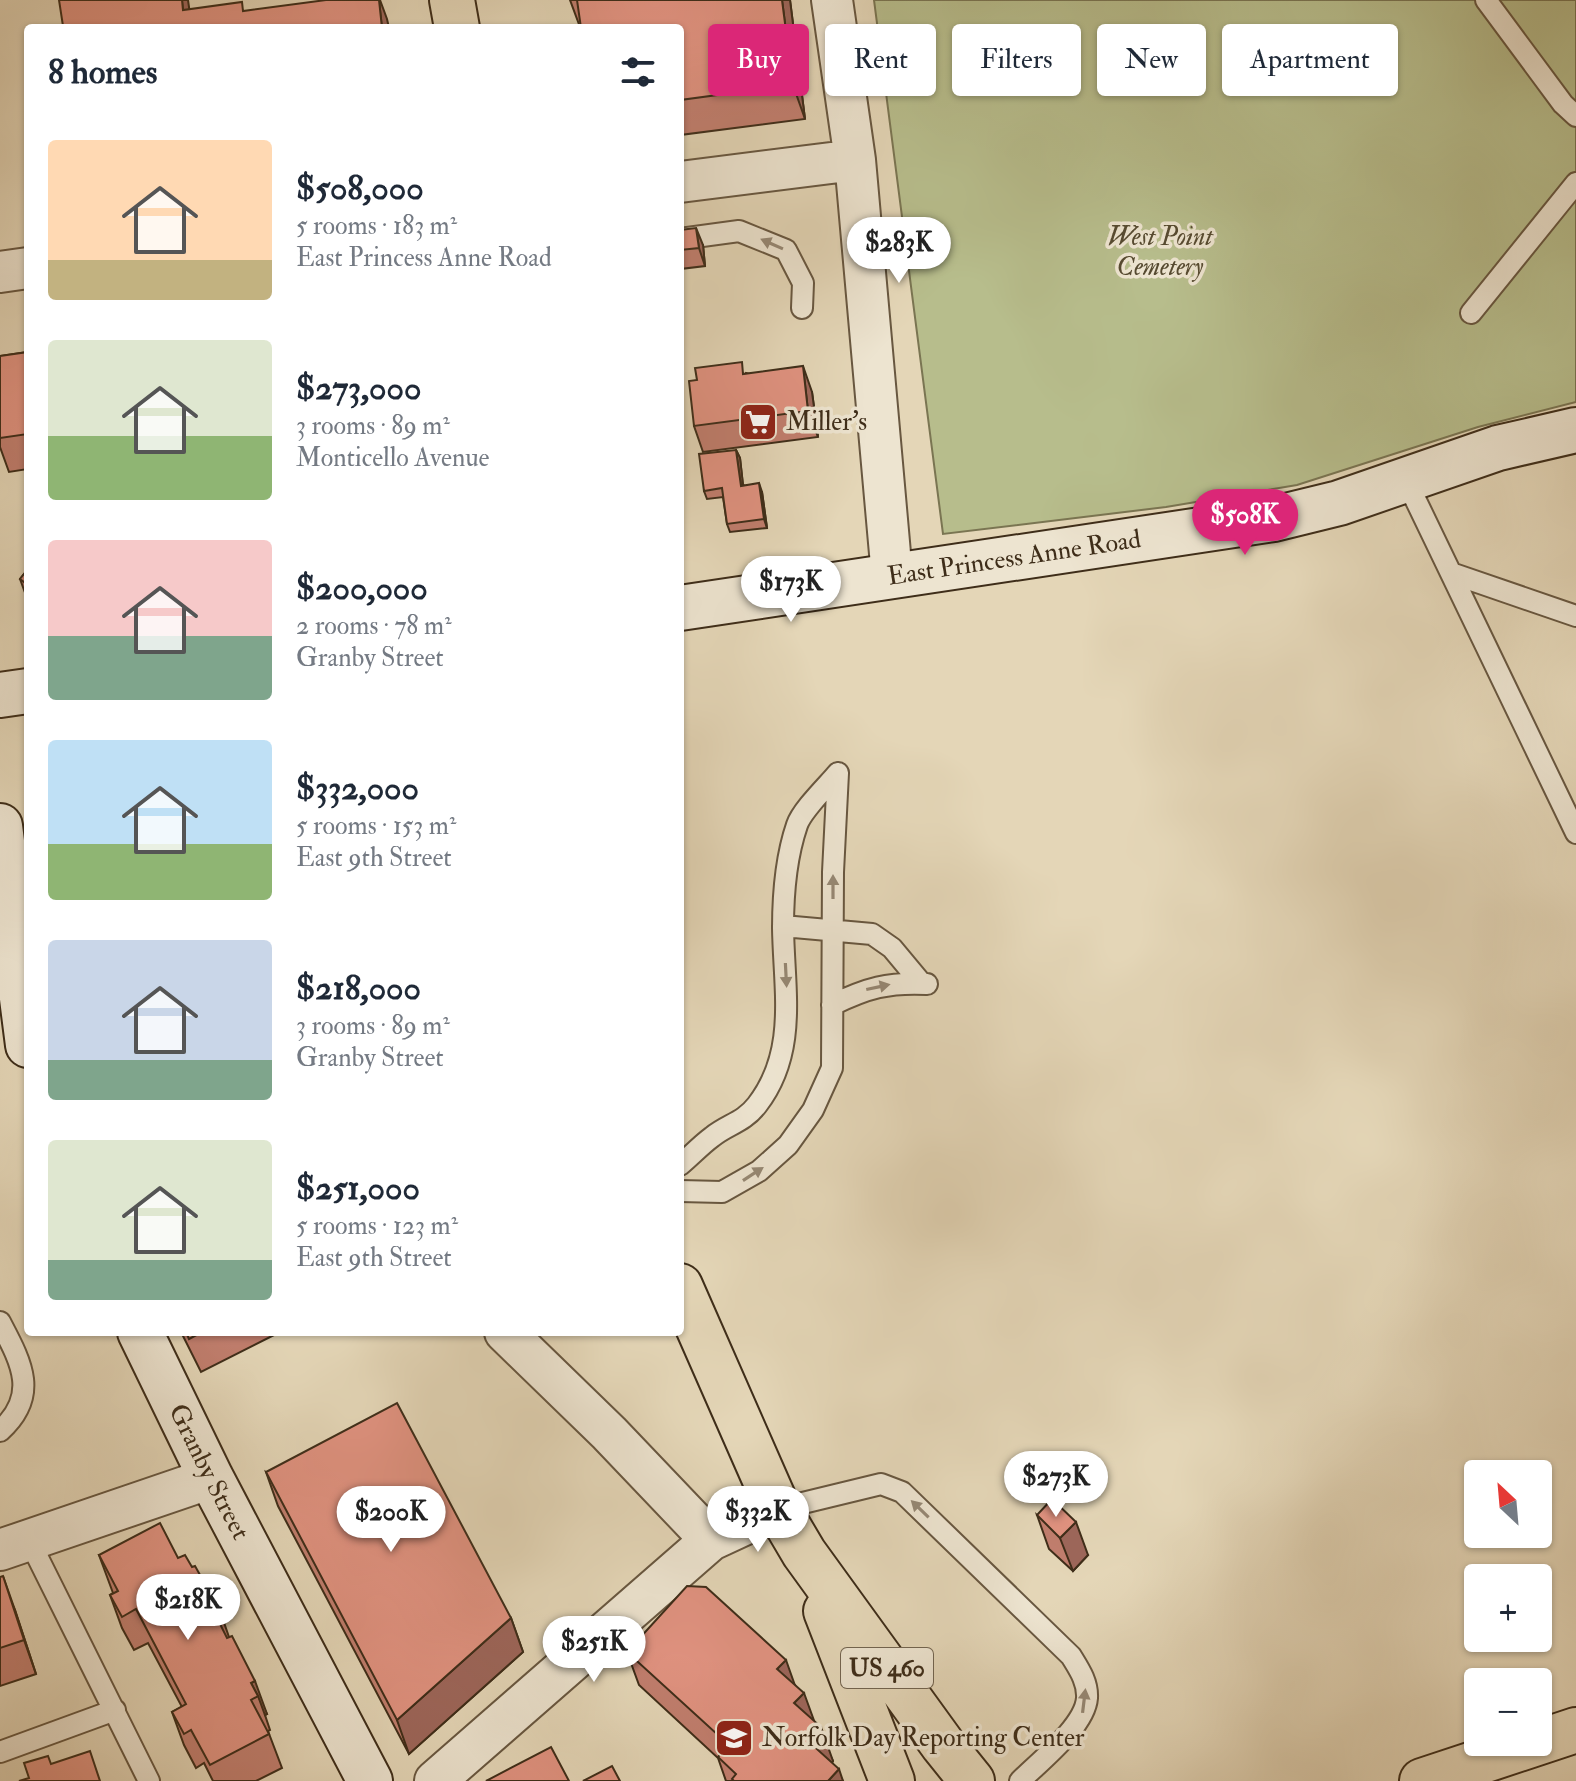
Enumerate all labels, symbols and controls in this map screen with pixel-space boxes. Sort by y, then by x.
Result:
chip: Buy [708,24,809,96]
chip: Rent [825,24,936,96]
chip: Filters [952,24,1081,96]
chip: New [1097,24,1206,96]
chip: Apartment [1222,24,1398,96]
icon: filters [616,50,660,94]
text: 8 homes [48,51,157,94]
text: $508,000 [296,167,424,210]
icon: home [112,172,208,268]
text: 5 rooms · 183 m² [296,210,457,242]
pin: $283K [843,217,955,285]
park label: West Point Cemetery [1107,221,1214,283]
text: $283K [865,227,933,259]
one-way arrow [760,237,784,250]
text: East Princess Anne Road [296,242,552,274]
text: $273,000 [296,367,421,410]
icon: home [112,372,208,468]
supermarket icon: Miller's [737,401,779,443]
place label: Miller's [786,406,867,438]
text: 3 rooms · 89 m² [296,410,450,442]
text: Monticello Avenue [296,442,489,474]
pin: $508K [1189,489,1301,557]
text: $508K [1210,499,1280,531]
street label: East Princess Anne Road [885,523,1143,593]
pin: $173K [735,556,847,624]
text: $173K [759,566,823,598]
text: $200,000 [296,567,428,610]
icon: home [112,572,208,668]
text: 2 rooms · 78 m² [296,610,452,642]
text: Granby Street [296,642,444,674]
text: $332,000 [296,767,419,810]
icon: home [112,772,208,868]
text: 5 rooms · 153 m² [296,810,456,842]
text: East 9th Street [296,842,452,874]
one-way arrow [826,874,839,899]
one-way arrow [779,963,792,988]
text: $218,000 [296,967,421,1010]
icon: home [112,972,208,1068]
one-way arrow [865,980,890,993]
text: 3 rooms · 89 m² [296,1010,450,1042]
text: Granby Street [296,1042,444,1074]
text: $251,000 [296,1167,420,1210]
one-way arrow [742,1167,764,1181]
icon: home [112,1172,208,1268]
text: 5 rooms · 123 m² [296,1210,458,1242]
text: East 9th Street [296,1242,452,1274]
street label: Granby Street [162,1399,257,1545]
pin: $273K [1000,1451,1112,1519]
north arrow [1464,1460,1552,1548]
map controls [1464,1460,1552,1756]
text: $273K [1022,1461,1090,1493]
pin: $200K [335,1486,447,1554]
pin: $332K [702,1486,814,1554]
text: $200K [355,1496,427,1528]
text: $332K [725,1496,791,1528]
one-way arrow [911,1500,930,1518]
button: + [1464,1564,1552,1652]
pin: $218K [132,1574,244,1642]
text: $218K [154,1584,222,1616]
pin: $251K [538,1616,650,1684]
text: $251K [561,1626,627,1658]
road number: US 460 [841,1648,933,1688]
button: − [1464,1668,1552,1756]
one-way arrow [1077,1688,1090,1713]
school or university icon: Norfolk Day Reporting Center [713,1717,755,1759]
place label: Norfolk Day Reporting Center [762,1722,1085,1755]

